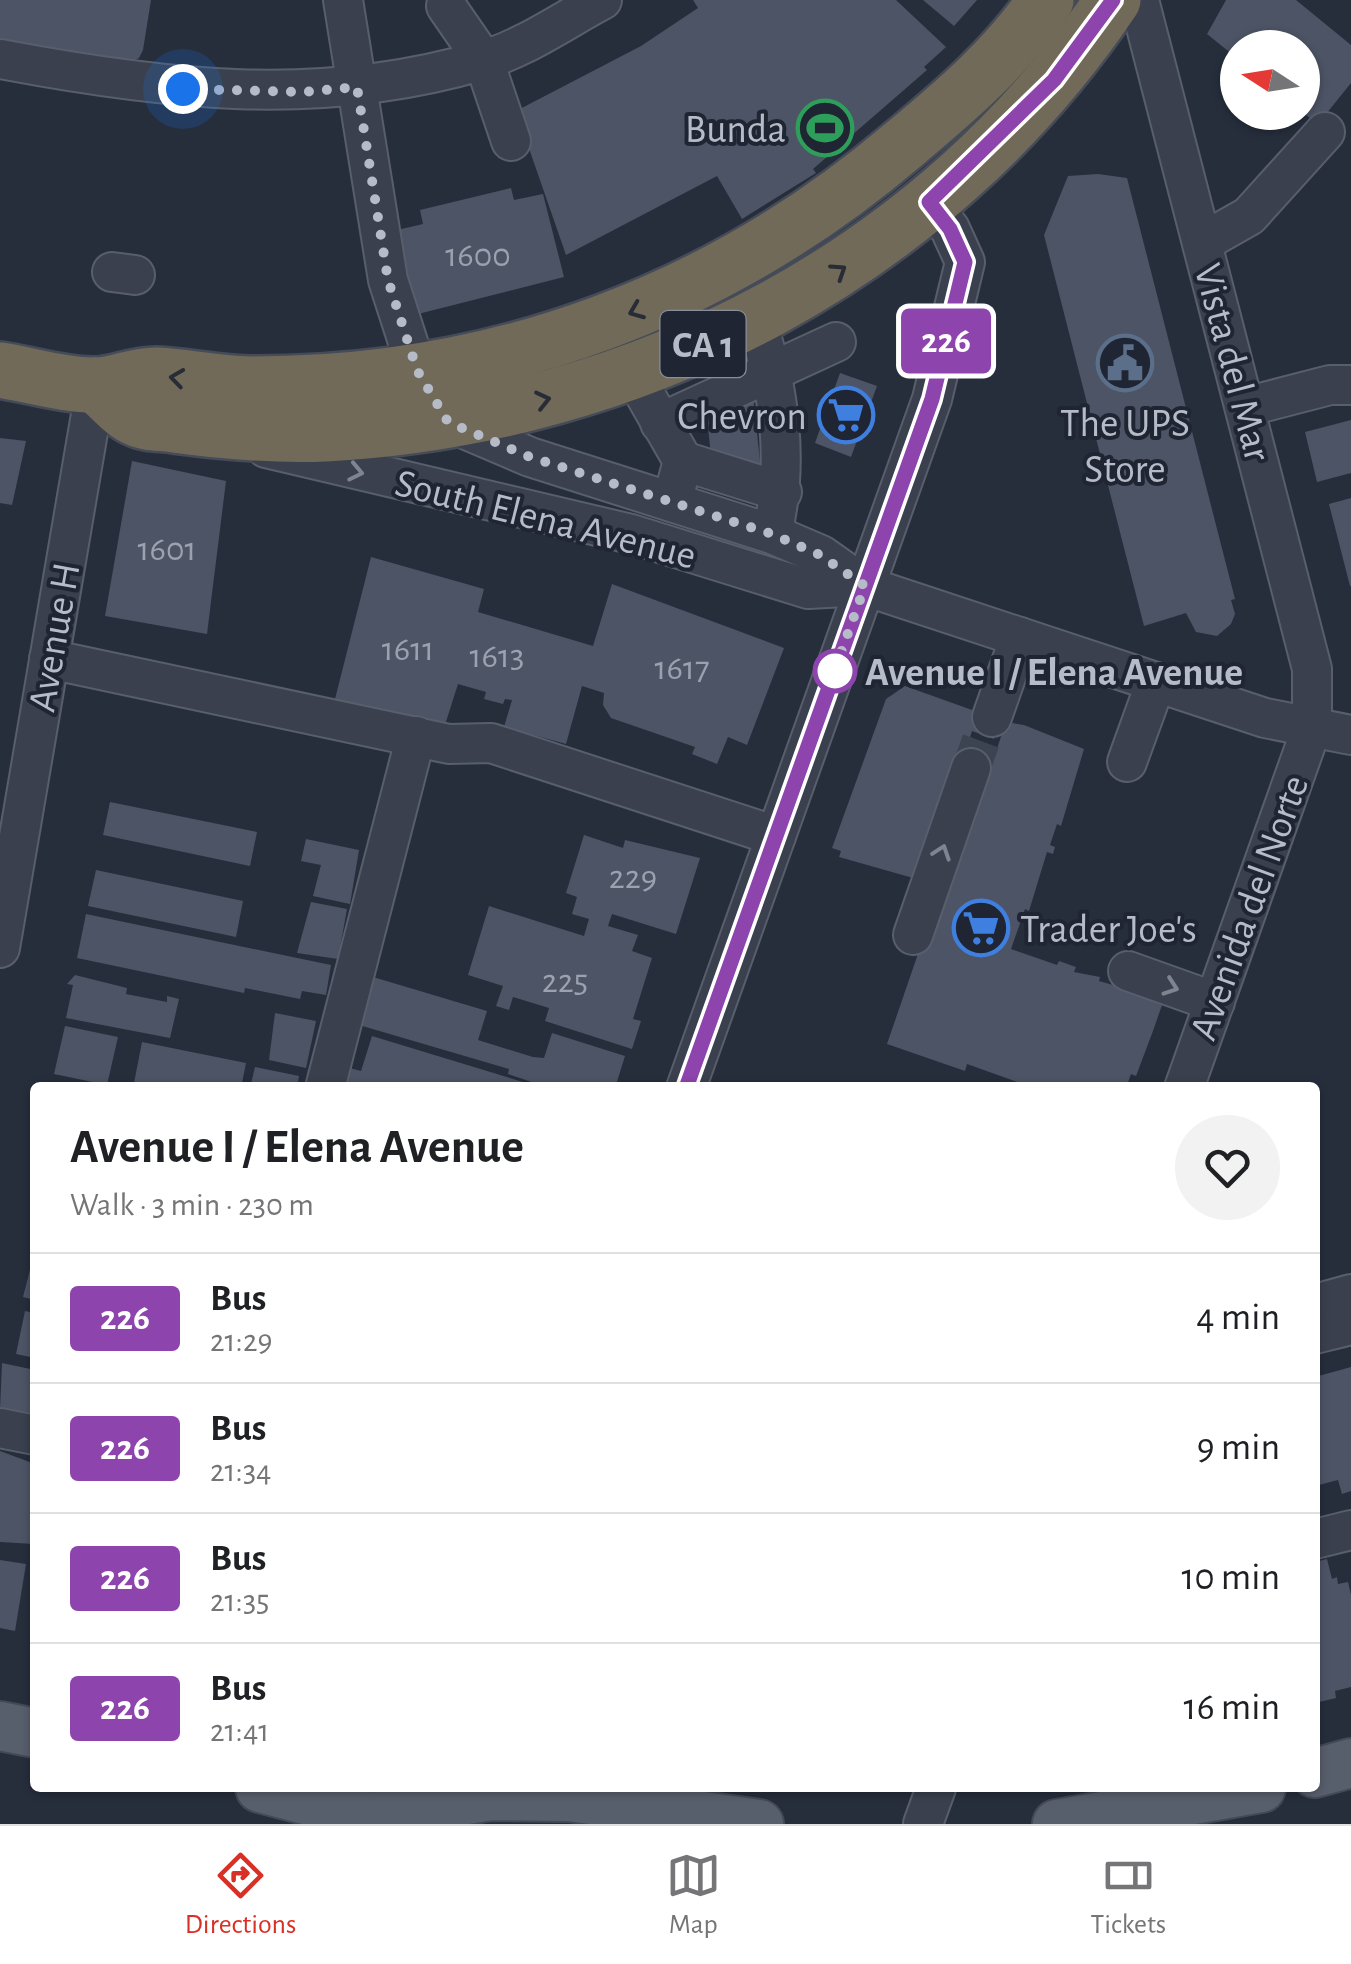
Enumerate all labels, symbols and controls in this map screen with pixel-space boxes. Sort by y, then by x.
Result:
north arrow [1220,30,1320,130]
map controls [1220,30,1320,130]
your location [158,64,208,114]
sports icon: Bunda [795,98,855,158]
place label: Bunda [685,110,786,150]
house number: 1600 [445,238,511,273]
street label: Vista del Mar [1187,259,1278,466]
one-way arrow [829,264,847,283]
one-way arrow [628,299,646,319]
line badge: 226 [888,308,1004,374]
road number: CA 1 [660,311,746,377]
text: 226 [921,324,971,359]
public building icon: The UPS Store [1095,333,1155,393]
one-way arrow [169,369,185,390]
supermarket icon: Chevron [816,385,876,445]
one-way arrow [534,391,551,412]
place label: Chevron [677,397,807,437]
place label: The UPS Store [1060,404,1190,490]
one-way arrow [348,460,365,481]
street label: South Elena Avenue [391,463,700,577]
house number: 1601 [137,532,197,567]
street label: Avenue H [22,560,88,715]
house number: 1611 [382,632,434,667]
house number: 1613 [470,639,524,674]
marker: Avenue I / Elena Avenue [814,650,856,692]
house number: 1617 [654,651,710,686]
place label: Avenue I / Elena Avenue [865,653,1243,693]
street label: Avenida del Norte [1184,770,1316,1045]
one-way arrow [930,844,951,861]
house number: 229 [609,860,657,895]
supermarket icon: Trader Joe's [951,898,1011,958]
place label: Trader Joe's [1020,910,1197,950]
house number: 225 [542,964,588,999]
one-way arrow [1162,975,1179,995]
button: heart [1175,1115,1280,1220]
text: Avenue I / Elena Avenue [70,1124,524,1172]
text: Walk · 3 min · 230 m [70,1189,314,1221]
text: Bus [210,1280,266,1318]
text: 4 min [1196,1299,1280,1337]
text: 226 [100,1301,150,1336]
text: 21:29 [210,1325,273,1357]
text: Bus [210,1410,266,1448]
text: 9 min [1197,1429,1280,1467]
text: 226 [100,1431,150,1466]
text: 21:34 [210,1455,271,1487]
text: Bus [210,1540,266,1578]
text: 10 min [1181,1559,1280,1597]
text: 226 [100,1561,150,1596]
text: 21:35 [210,1585,269,1617]
text: Bus [210,1670,266,1708]
text: 16 min [1184,1689,1280,1727]
text: 226 [100,1691,150,1726]
text: 21:41 [210,1715,269,1747]
tab: Directions [185,1848,296,1942]
tab: Map [666,1848,721,1942]
tab: Tickets [1090,1848,1166,1942]

